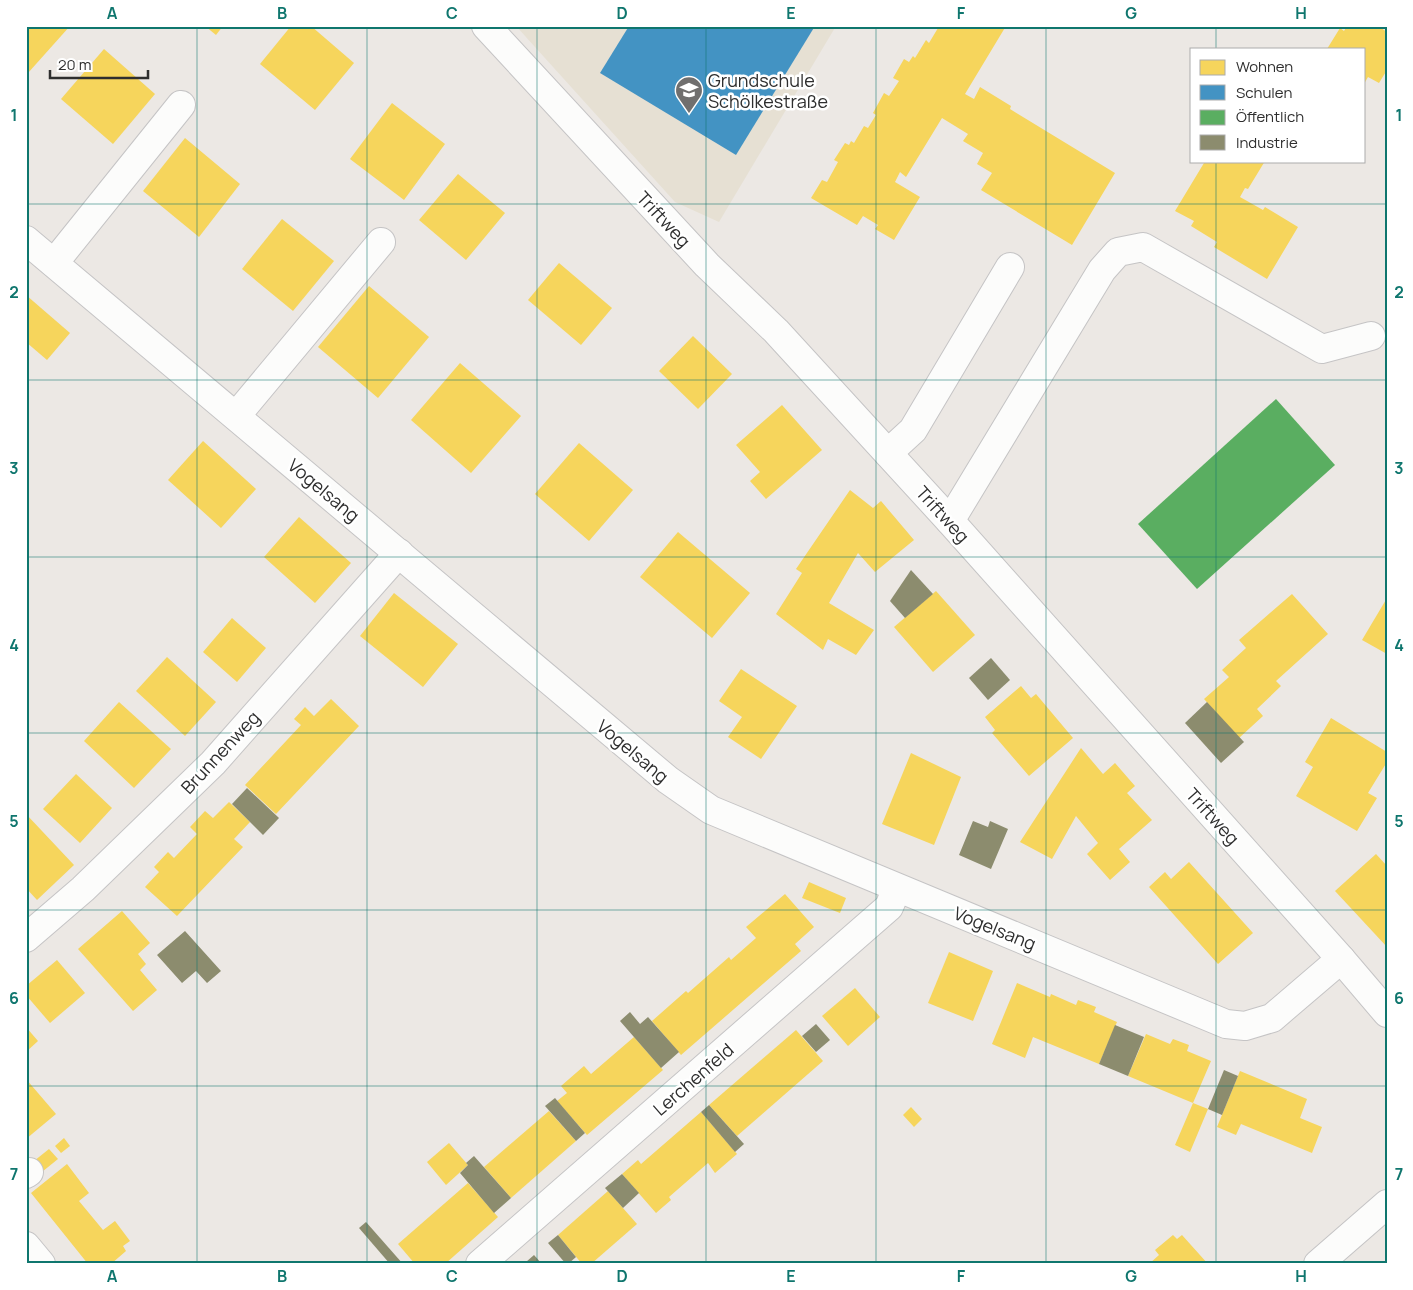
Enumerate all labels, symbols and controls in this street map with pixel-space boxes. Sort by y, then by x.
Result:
text: A [107,2,118,24]
text: B [277,2,287,24]
text: C [446,2,458,24]
text: D [616,2,628,24]
text: E [786,2,796,24]
text: F [957,2,966,24]
text: G [1125,2,1137,24]
text: H [1295,2,1307,24]
scale bar [50,48,148,80]
legend [1190,48,1366,162]
text: 20 m [58,54,91,75]
text: Wohnen [1236,56,1293,77]
place label: Grundschule Schölkestraße [708,68,828,113]
school or university icon: Grundschule Schölkestraße [674,75,704,114]
text: Schulen [1236,82,1292,103]
text: 1 [10,104,18,126]
text: 1 [1395,104,1403,126]
text: Öffentlich [1236,106,1304,127]
text: Industrie [1236,132,1298,153]
street label: Triftweg [632,186,696,252]
text: 2 [9,281,19,303]
text: 2 [1394,281,1404,303]
street label: Vogelsang [283,453,365,527]
text: 3 [9,457,19,479]
text: 3 [1394,457,1404,479]
street label: Triftweg [911,480,975,548]
text: 4 [9,634,19,656]
text: 4 [1394,634,1404,656]
street label: Brunnenweg [175,705,265,799]
street label: Vogelsang [592,714,674,788]
street label: Triftweg [1181,782,1245,850]
text: 5 [9,810,19,832]
text: 5 [1394,810,1404,832]
street label: Vogelsang [950,901,1040,955]
text: 6 [9,987,19,1009]
text: 6 [1394,987,1404,1009]
street label: Lerchenfeld [648,1037,738,1121]
text: 7 [10,1163,18,1185]
text: 7 [1395,1163,1403,1185]
text: A [107,1265,118,1287]
text: B [277,1265,287,1287]
text: C [446,1265,458,1287]
text: D [616,1265,628,1287]
text: E [786,1265,796,1287]
text: F [957,1265,966,1287]
text: G [1125,1265,1137,1287]
text: H [1295,1265,1307,1287]

